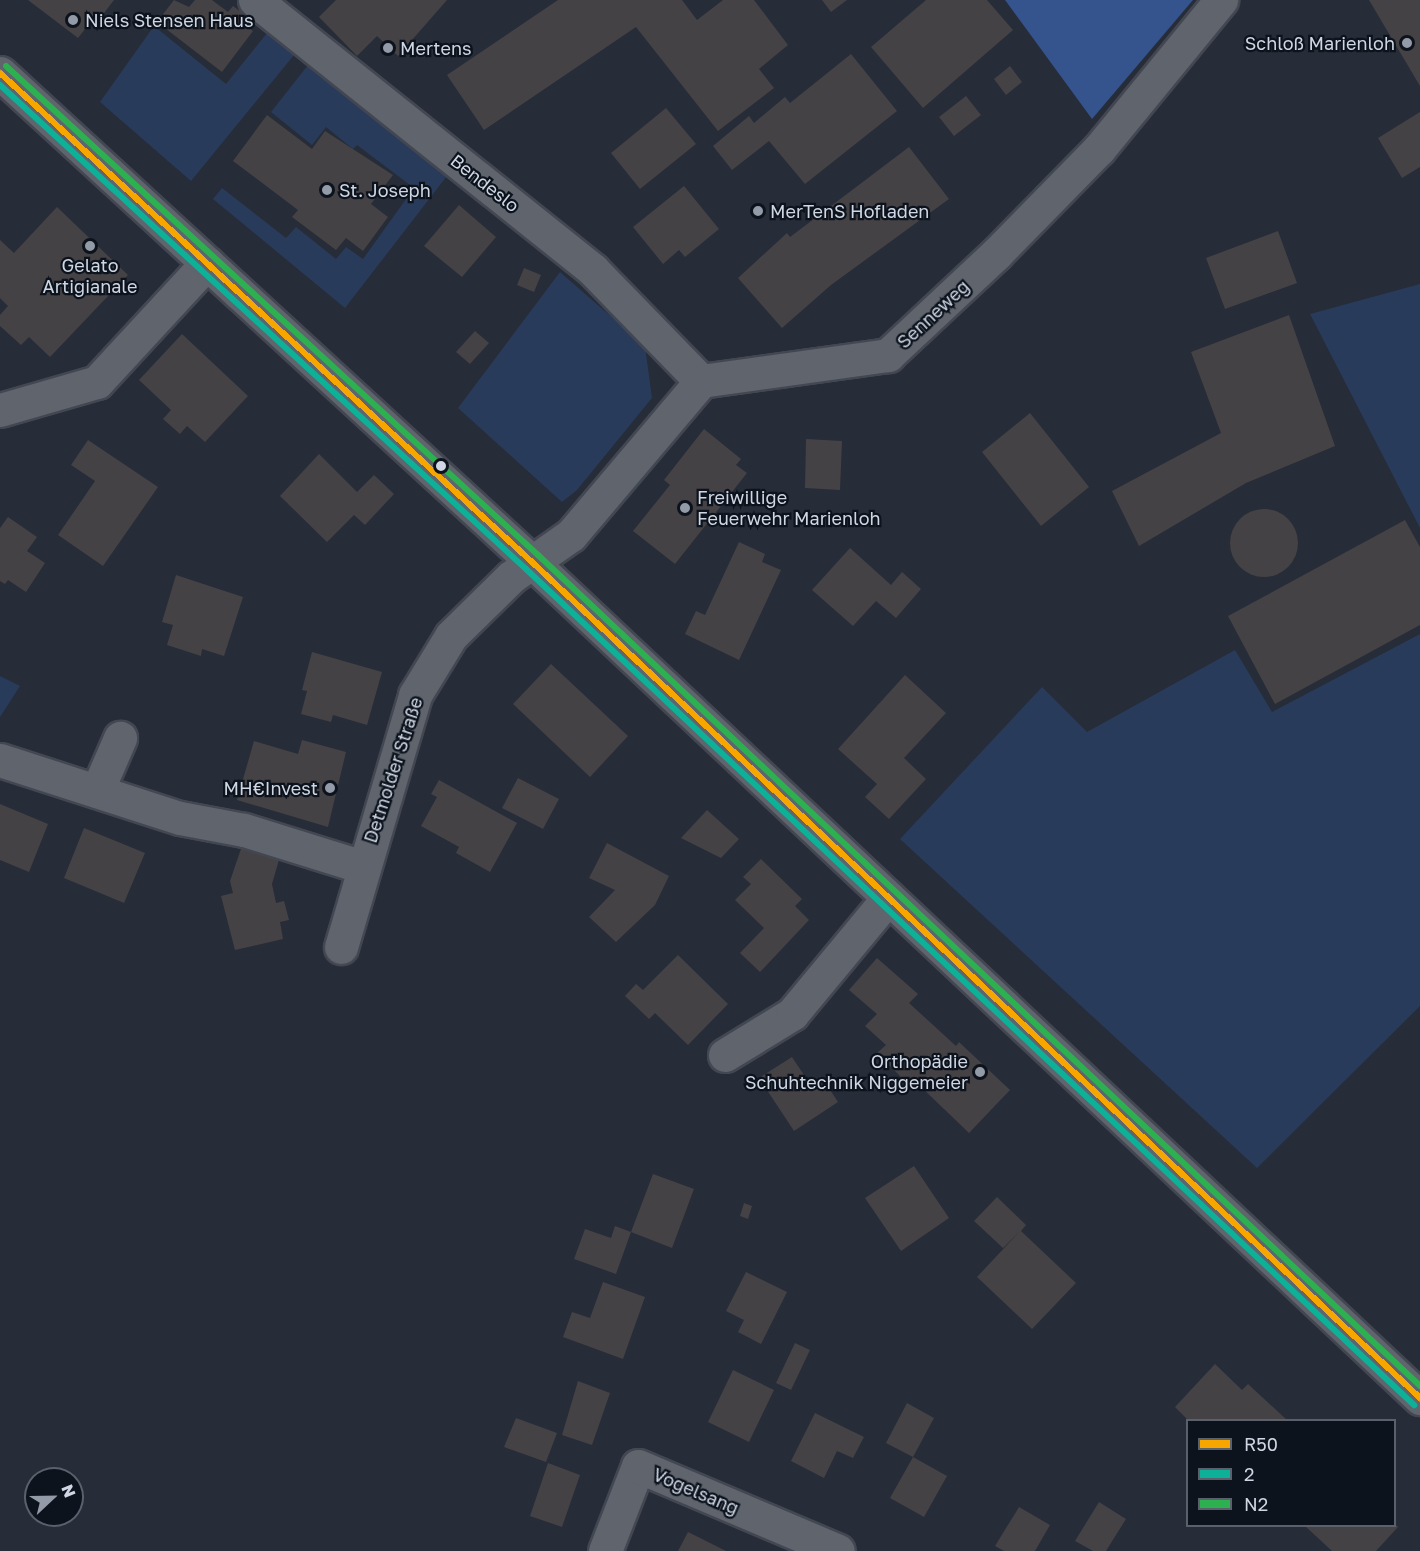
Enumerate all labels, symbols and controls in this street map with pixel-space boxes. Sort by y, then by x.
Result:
place label: Niels Stensen Haus [85,9,253,31]
marker: Niels Stensen Haus [66,13,80,27]
place label: Schloß Marienloh [1245,32,1395,54]
marker: Schloß Marienloh [1400,36,1414,50]
place label: Mertens [400,37,472,59]
marker: Mertens [381,41,395,55]
street label: Bendeslo [446,150,524,216]
place label: St. Joseph [339,179,431,201]
marker: St. Joseph [320,183,334,197]
place label: MerTenS Hofladen [770,200,929,222]
marker: MerTenS Hofladen [751,204,765,218]
marker: Gelato Artigianale [83,239,97,253]
place label: Gelato Artigianale [43,255,137,298]
street label: Senneweg [893,275,973,353]
unlabelled marker [435,460,447,472]
place label: Freiwillige Feuerwehr Marienloh [697,487,881,530]
marker: Freiwillige Feuerwehr Marienloh [678,501,692,515]
street label: Detmolder Straße [359,694,427,846]
place label: MH€Invest [224,777,318,799]
marker: MH€Invest [323,781,337,795]
place label: Orthopädie Schuhtechnik Niggemeier [745,1051,968,1094]
marker: Orthopädie Schuhtechnik Niggemeier [973,1065,987,1079]
legend [1186,1419,1396,1527]
text: R50 [1244,1433,1278,1455]
street label: Vogelsang [650,1463,742,1519]
text: 2 [1244,1463,1254,1485]
north arrow [24,1467,84,1527]
text: N [57,1482,80,1500]
text: N2 [1244,1493,1268,1515]

